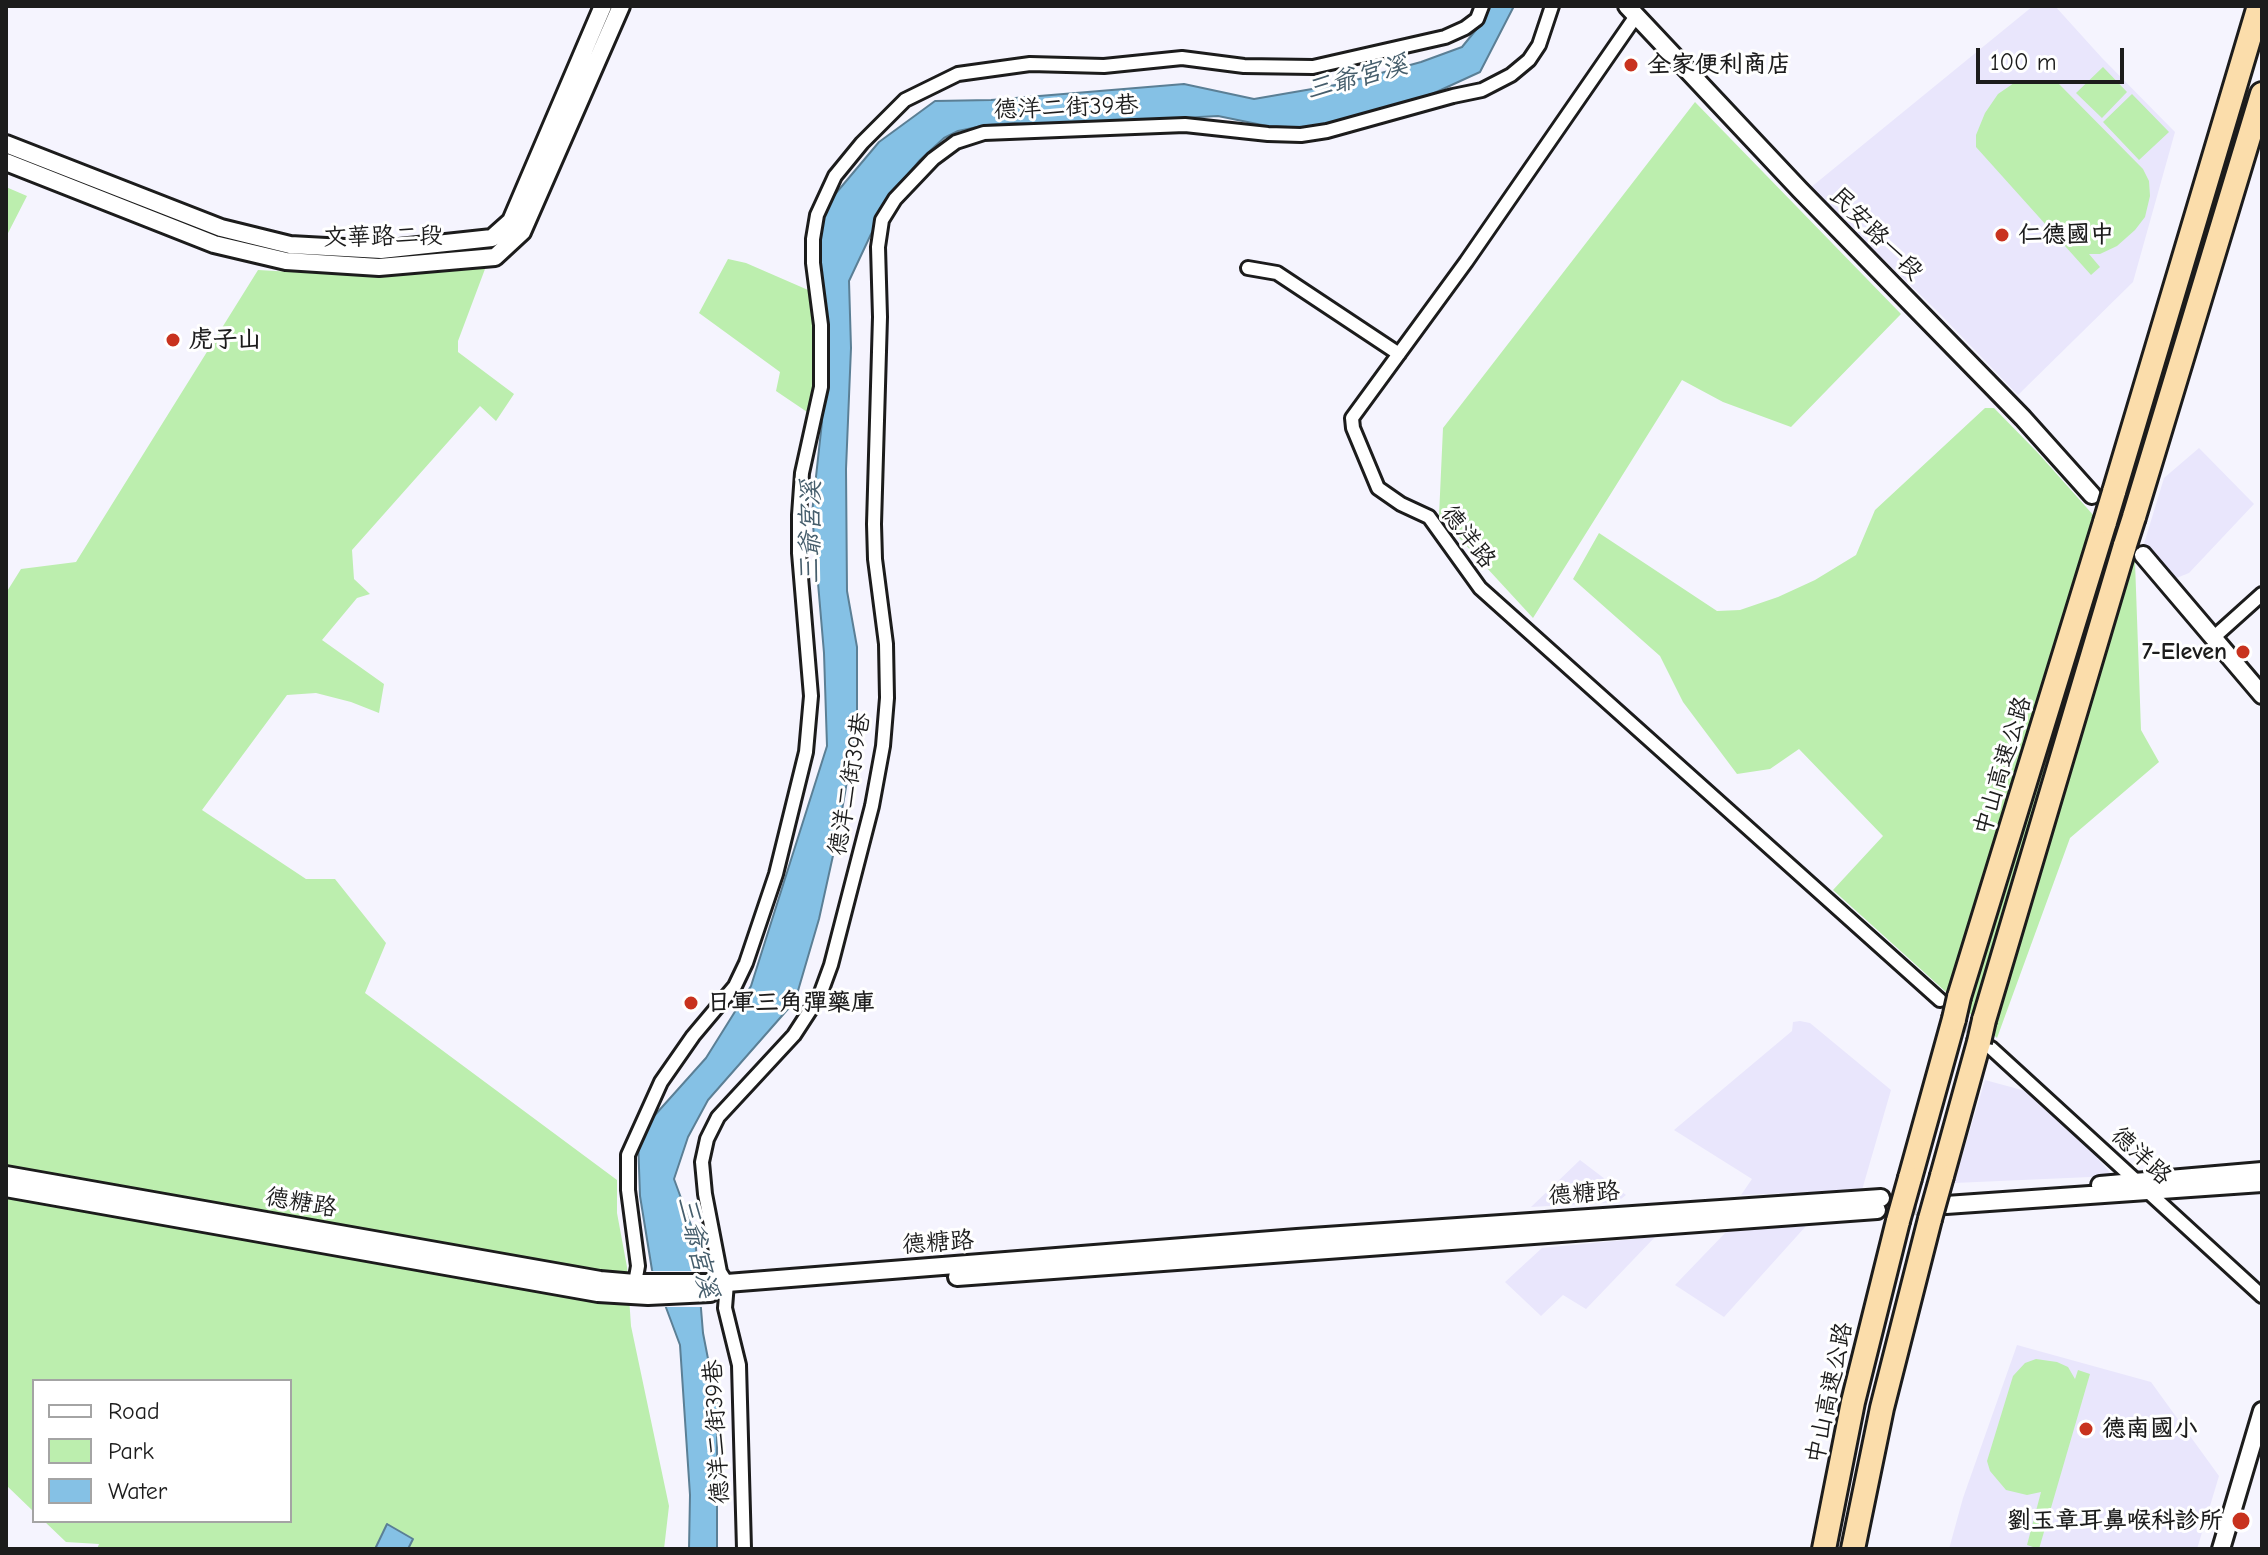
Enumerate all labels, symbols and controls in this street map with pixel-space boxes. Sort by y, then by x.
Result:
scale bar [1980,32,2128,82]
text: 100 m [1990,48,2057,76]
water label: 三爺宮溪 [1303,49,1411,107]
place label: 全家便利商店 [1647,51,1791,79]
marker: 全家便利商店 [1622,56,1640,74]
street label: 德洋二街39巷 [993,91,1139,125]
street label: 民安路一段 [1823,181,1929,287]
place label: 仁德國中 [2018,221,2114,249]
street label: 文華路二段 [323,222,443,252]
marker: 仁德國中 [1993,226,2011,244]
place label: 虎子山 [189,326,261,354]
marker: 虎子山 [164,331,182,349]
water label: 三爺宮溪 [794,480,828,584]
street label: 德洋路 [1434,500,1502,574]
place label: 7-Eleven [2142,638,2227,666]
marker: 7-Eleven [2234,643,2252,661]
street label: 中山高速公路 [1968,693,2038,839]
street label: 德洋二街39巷 [823,710,877,858]
place label: 日軍三角彈藥庫 [707,989,875,1017]
marker: 日軍三角彈藥庫 [682,994,700,1012]
street label: 德洋路 [2105,1121,2177,1191]
street label: 德糖路 [1547,1177,1621,1211]
street label: 德糖路 [263,1183,339,1223]
water label: 三爺宮溪 [670,1193,724,1301]
street label: 德糖路 [901,1226,975,1260]
street label: 中山高速公路 [1801,1320,1859,1466]
street label: 德洋二街39巷 [699,1359,735,1505]
legend [32,1379,292,1523]
text: Road [108,1397,160,1425]
place label: 德南國小 [2102,1415,2198,1443]
marker: 德南國小 [2077,1420,2095,1438]
text: Park [108,1437,154,1465]
text: Water [108,1477,167,1505]
place label: 劉玉章耳鼻喉科診所 [2007,1507,2223,1535]
marker: 劉玉章耳鼻喉科診所 [2230,1510,2252,1532]

